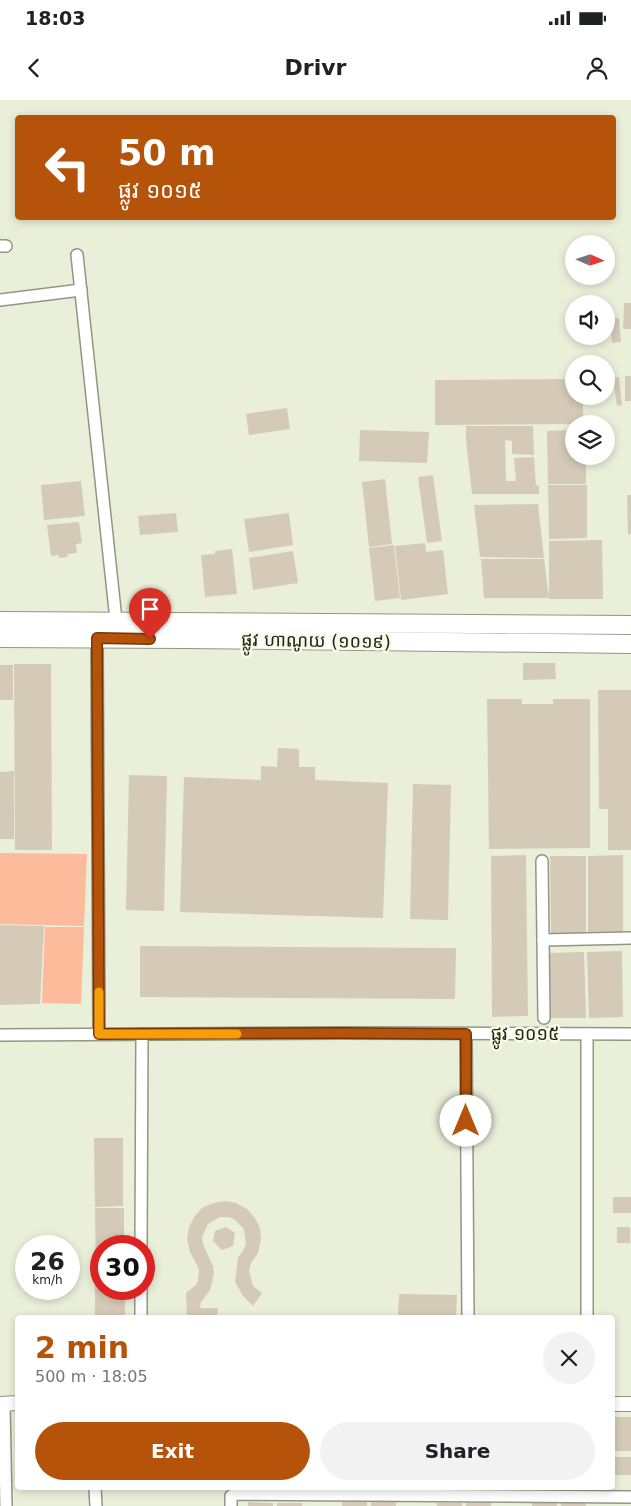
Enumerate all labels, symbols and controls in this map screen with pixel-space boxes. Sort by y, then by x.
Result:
text: 18:03 [25,7,85,29]
icon: back [20,54,48,82]
icon: person [583,54,611,82]
text: Drivr [285,55,346,80]
text: 50 m [118,133,215,173]
icon: left [35,135,100,200]
text: ផ្លូវ ១០១៥ [118,178,202,203]
north arrow [565,235,615,285]
map controls [565,235,615,465]
button: sound [565,295,615,345]
button: search [565,355,615,405]
button: layers [565,415,615,465]
pin [129,588,171,639]
icon: arrive [136,595,164,623]
street label: ផ្លូវ ហាណូយ (១០១៩) [241,629,391,659]
street label: ផ្លូវ ១០១៥ [491,1023,559,1050]
position arrow [439,1094,491,1146]
speed limit sign: 30 [90,1235,155,1300]
text: 26 [30,1247,65,1276]
text: km/h [32,1273,63,1287]
text: 2 min [35,1330,129,1365]
button: close [543,1332,595,1384]
text: 500 m · 18:05 [35,1367,148,1386]
button: Exit [35,1422,310,1480]
button: Share [320,1422,595,1480]

